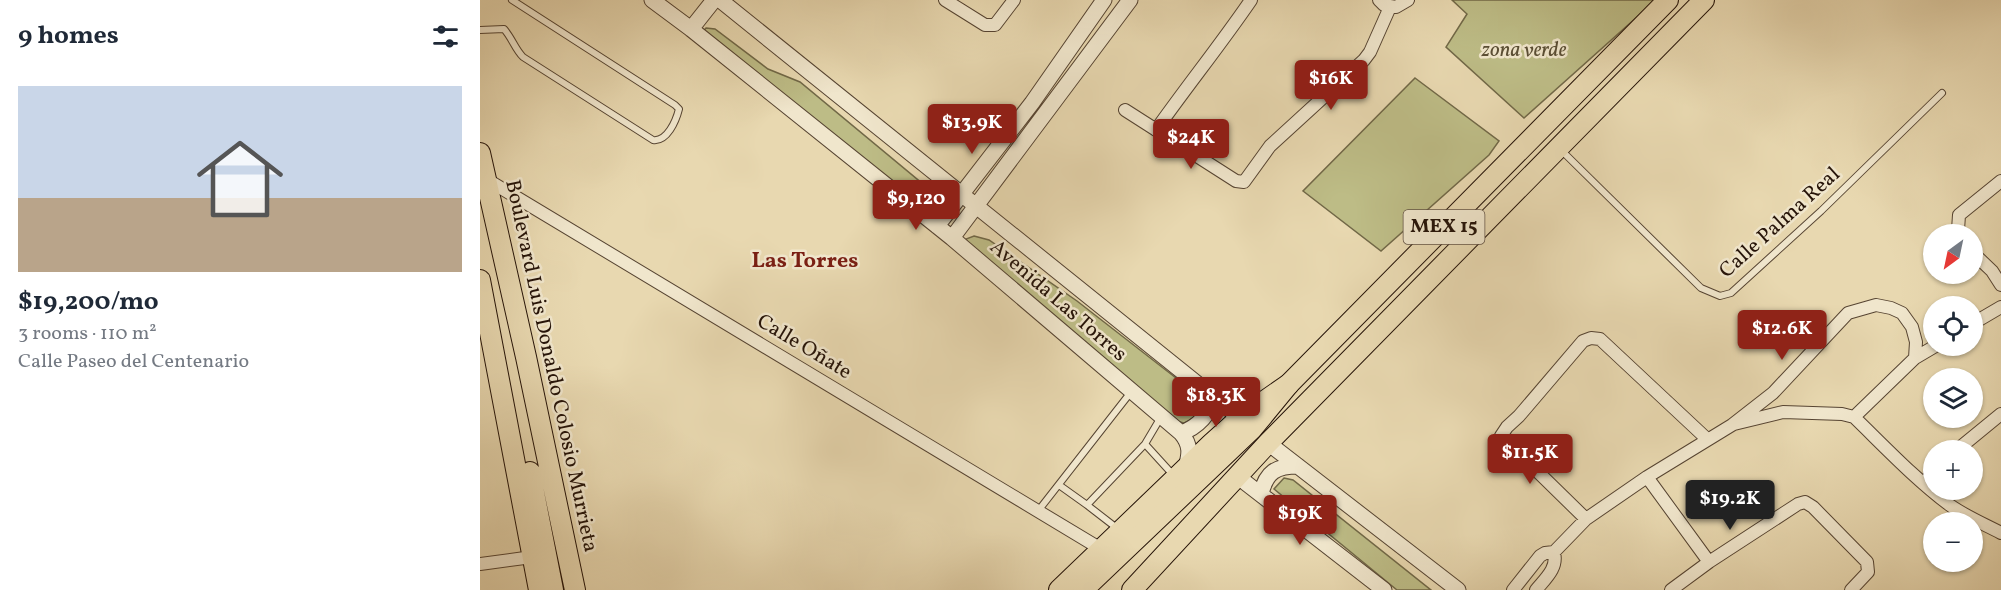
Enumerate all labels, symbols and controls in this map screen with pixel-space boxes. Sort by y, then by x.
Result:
text: 9 homes [18,18,119,54]
icon: filters [429,20,462,53]
park label: zona verde [1481,36,1567,65]
pin: $16K [1295,60,1367,111]
text: $16K [1309,65,1353,93]
pin: $13.9K [923,104,1021,155]
text: $13.9K [942,109,1002,137]
pin: $24K [1155,119,1227,170]
text: $24K [1167,124,1215,152]
icon: home [186,125,294,233]
street label: Calle Palma Real [1713,161,1847,285]
street label: Boulevard Luis Donaldo Colosio Murrieta [497,177,605,555]
pin: $9,120 [867,180,965,231]
text: $9,120 [887,185,945,213]
road number: MEX 15 [1404,210,1484,244]
north arrow [1923,224,1983,284]
map controls [1923,224,1983,572]
street label: Avenida Las Torres [983,233,1133,369]
district label: Las Torres [752,246,858,277]
text: $19,200/mo [18,284,159,320]
button: locate [1923,296,1983,356]
street label: Calle Oñate [751,307,857,387]
pin: $12.6K [1733,310,1831,361]
text: $12.6K [1752,315,1812,343]
text: 3 rooms · 110 m² [18,320,157,348]
text: Calle Paseo del Centenario [18,348,249,376]
button: layers [1923,368,1983,428]
pin: $18.3K [1167,377,1265,428]
text: $18.3K [1186,382,1246,410]
pin: $11.5K [1481,434,1579,485]
text: $11.5K [1502,439,1558,467]
button: + [1923,440,1983,500]
pin: $19.2K [1681,480,1779,531]
text: $19.2K [1700,485,1760,513]
pin: $19K [1264,495,1336,546]
text: $19K [1278,500,1322,528]
button: − [1923,512,1983,572]

